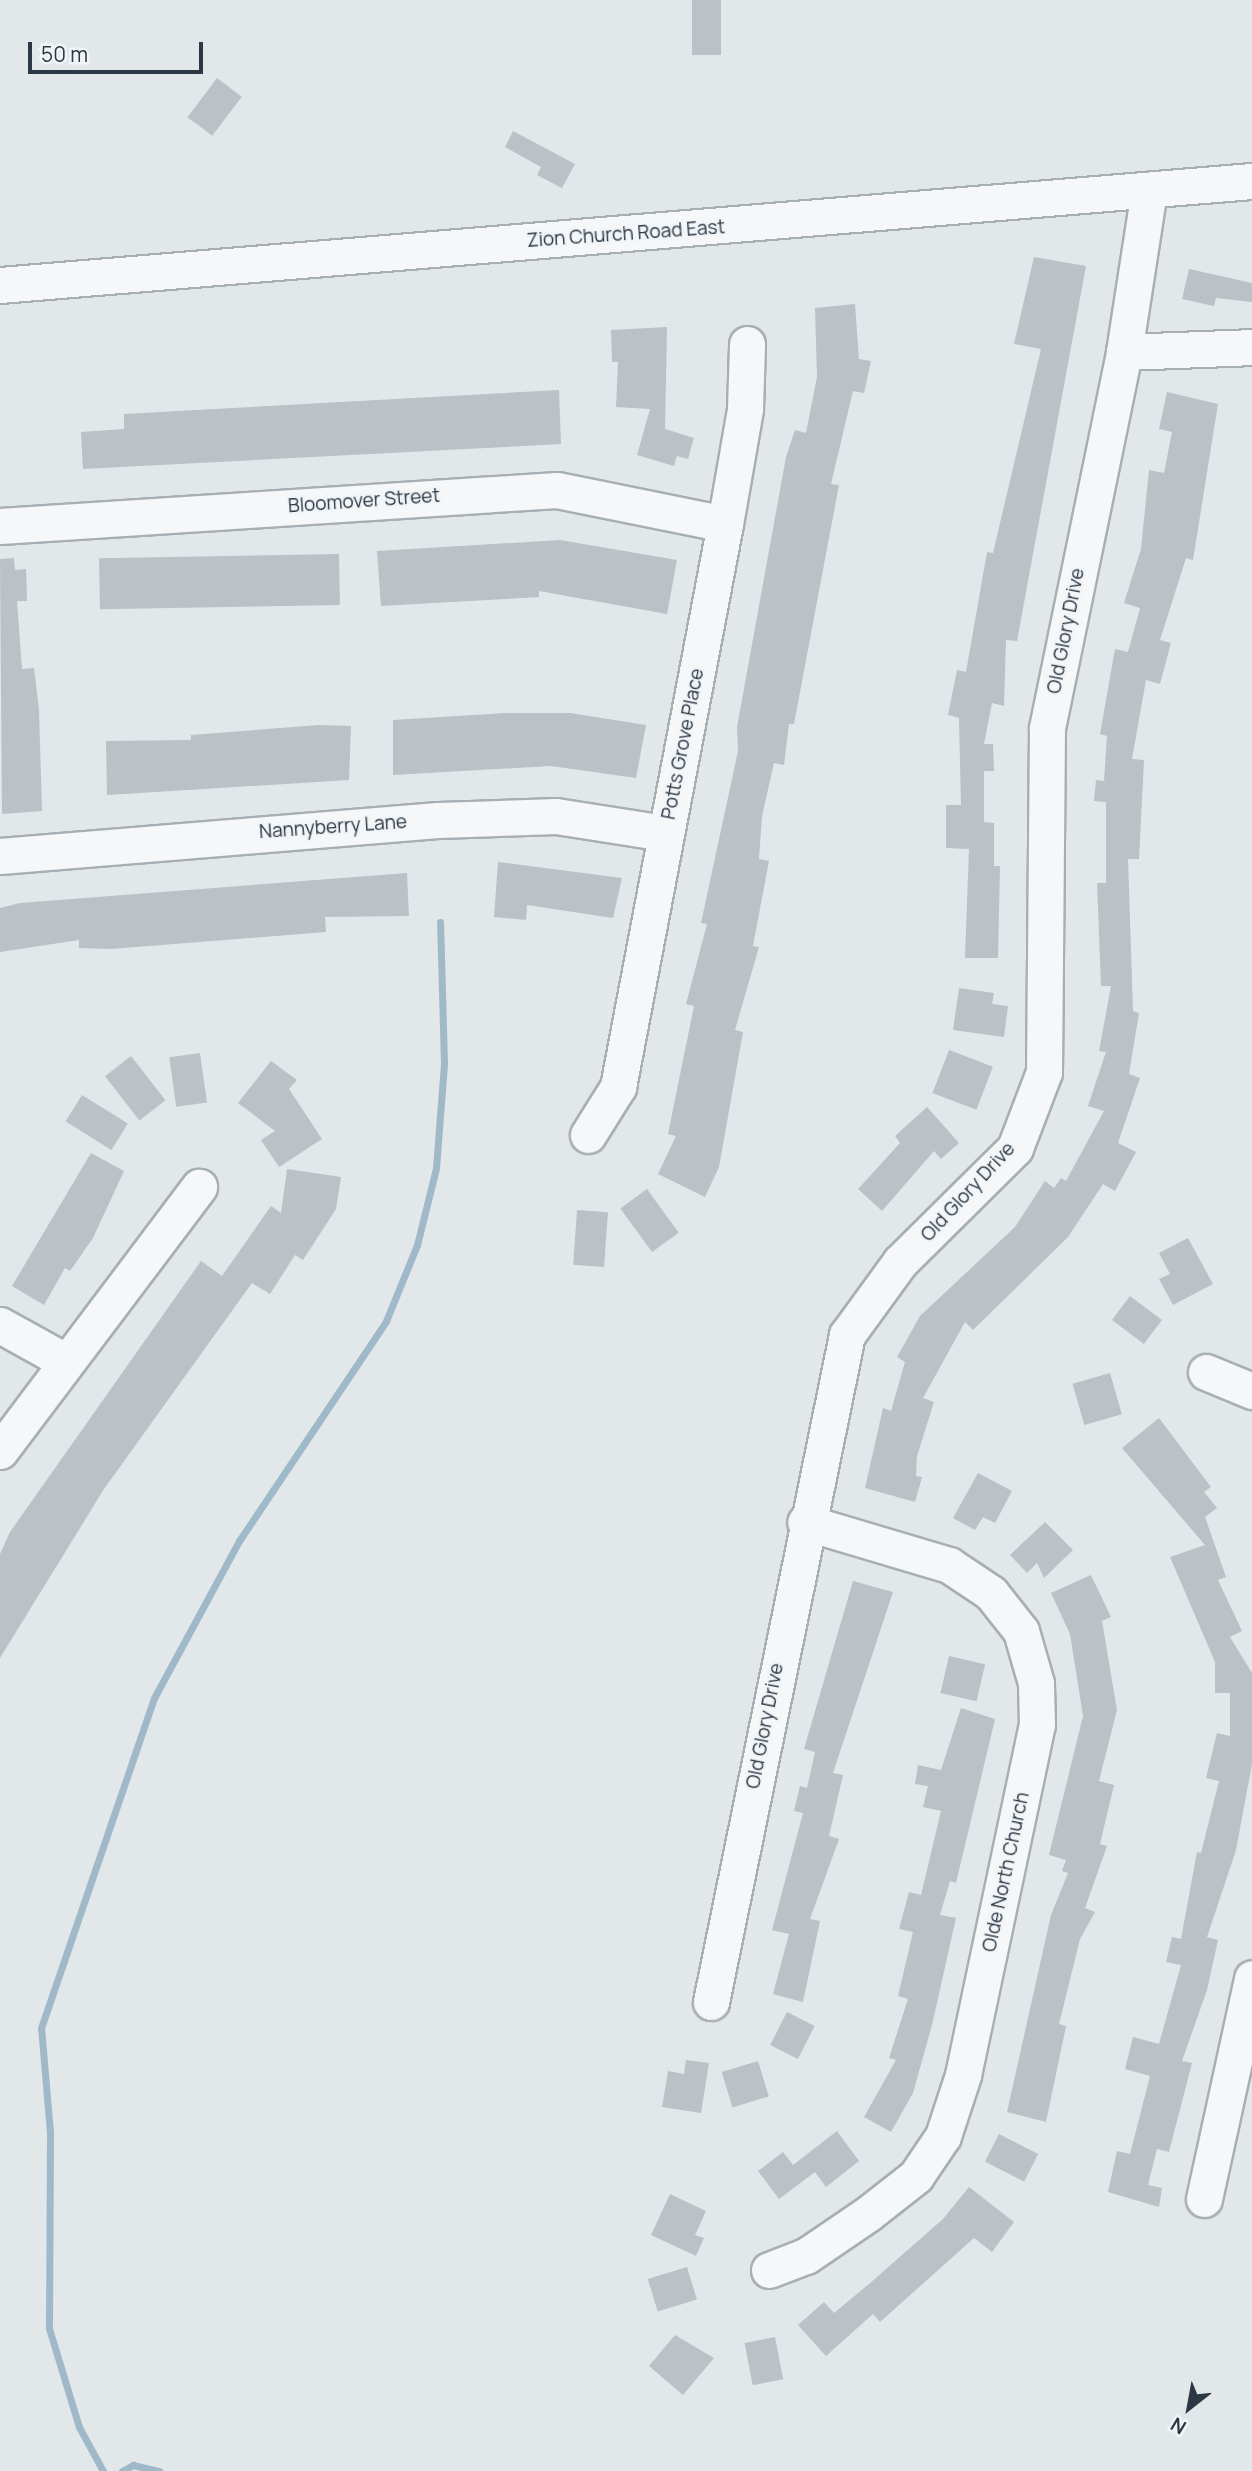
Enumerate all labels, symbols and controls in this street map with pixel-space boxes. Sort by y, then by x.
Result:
scale bar [32,28,206,72]
text: 50 m [41,40,88,68]
street label: Zion Church Road East [526,216,726,252]
street label: Bloomover Street [287,484,441,518]
street label: Old Glory Drive [1043,566,1089,696]
street label: Potts Grove Place [657,667,709,821]
street label: Nannyberry Lane [258,810,408,844]
street label: Old Glory Drive [916,1138,1020,1246]
street label: Old Glory Drive [742,1661,788,1791]
street label: Olde North Church [978,1790,1034,1954]
north arrow [1154,2373,1224,2443]
text: N [1166,2411,1191,2441]

